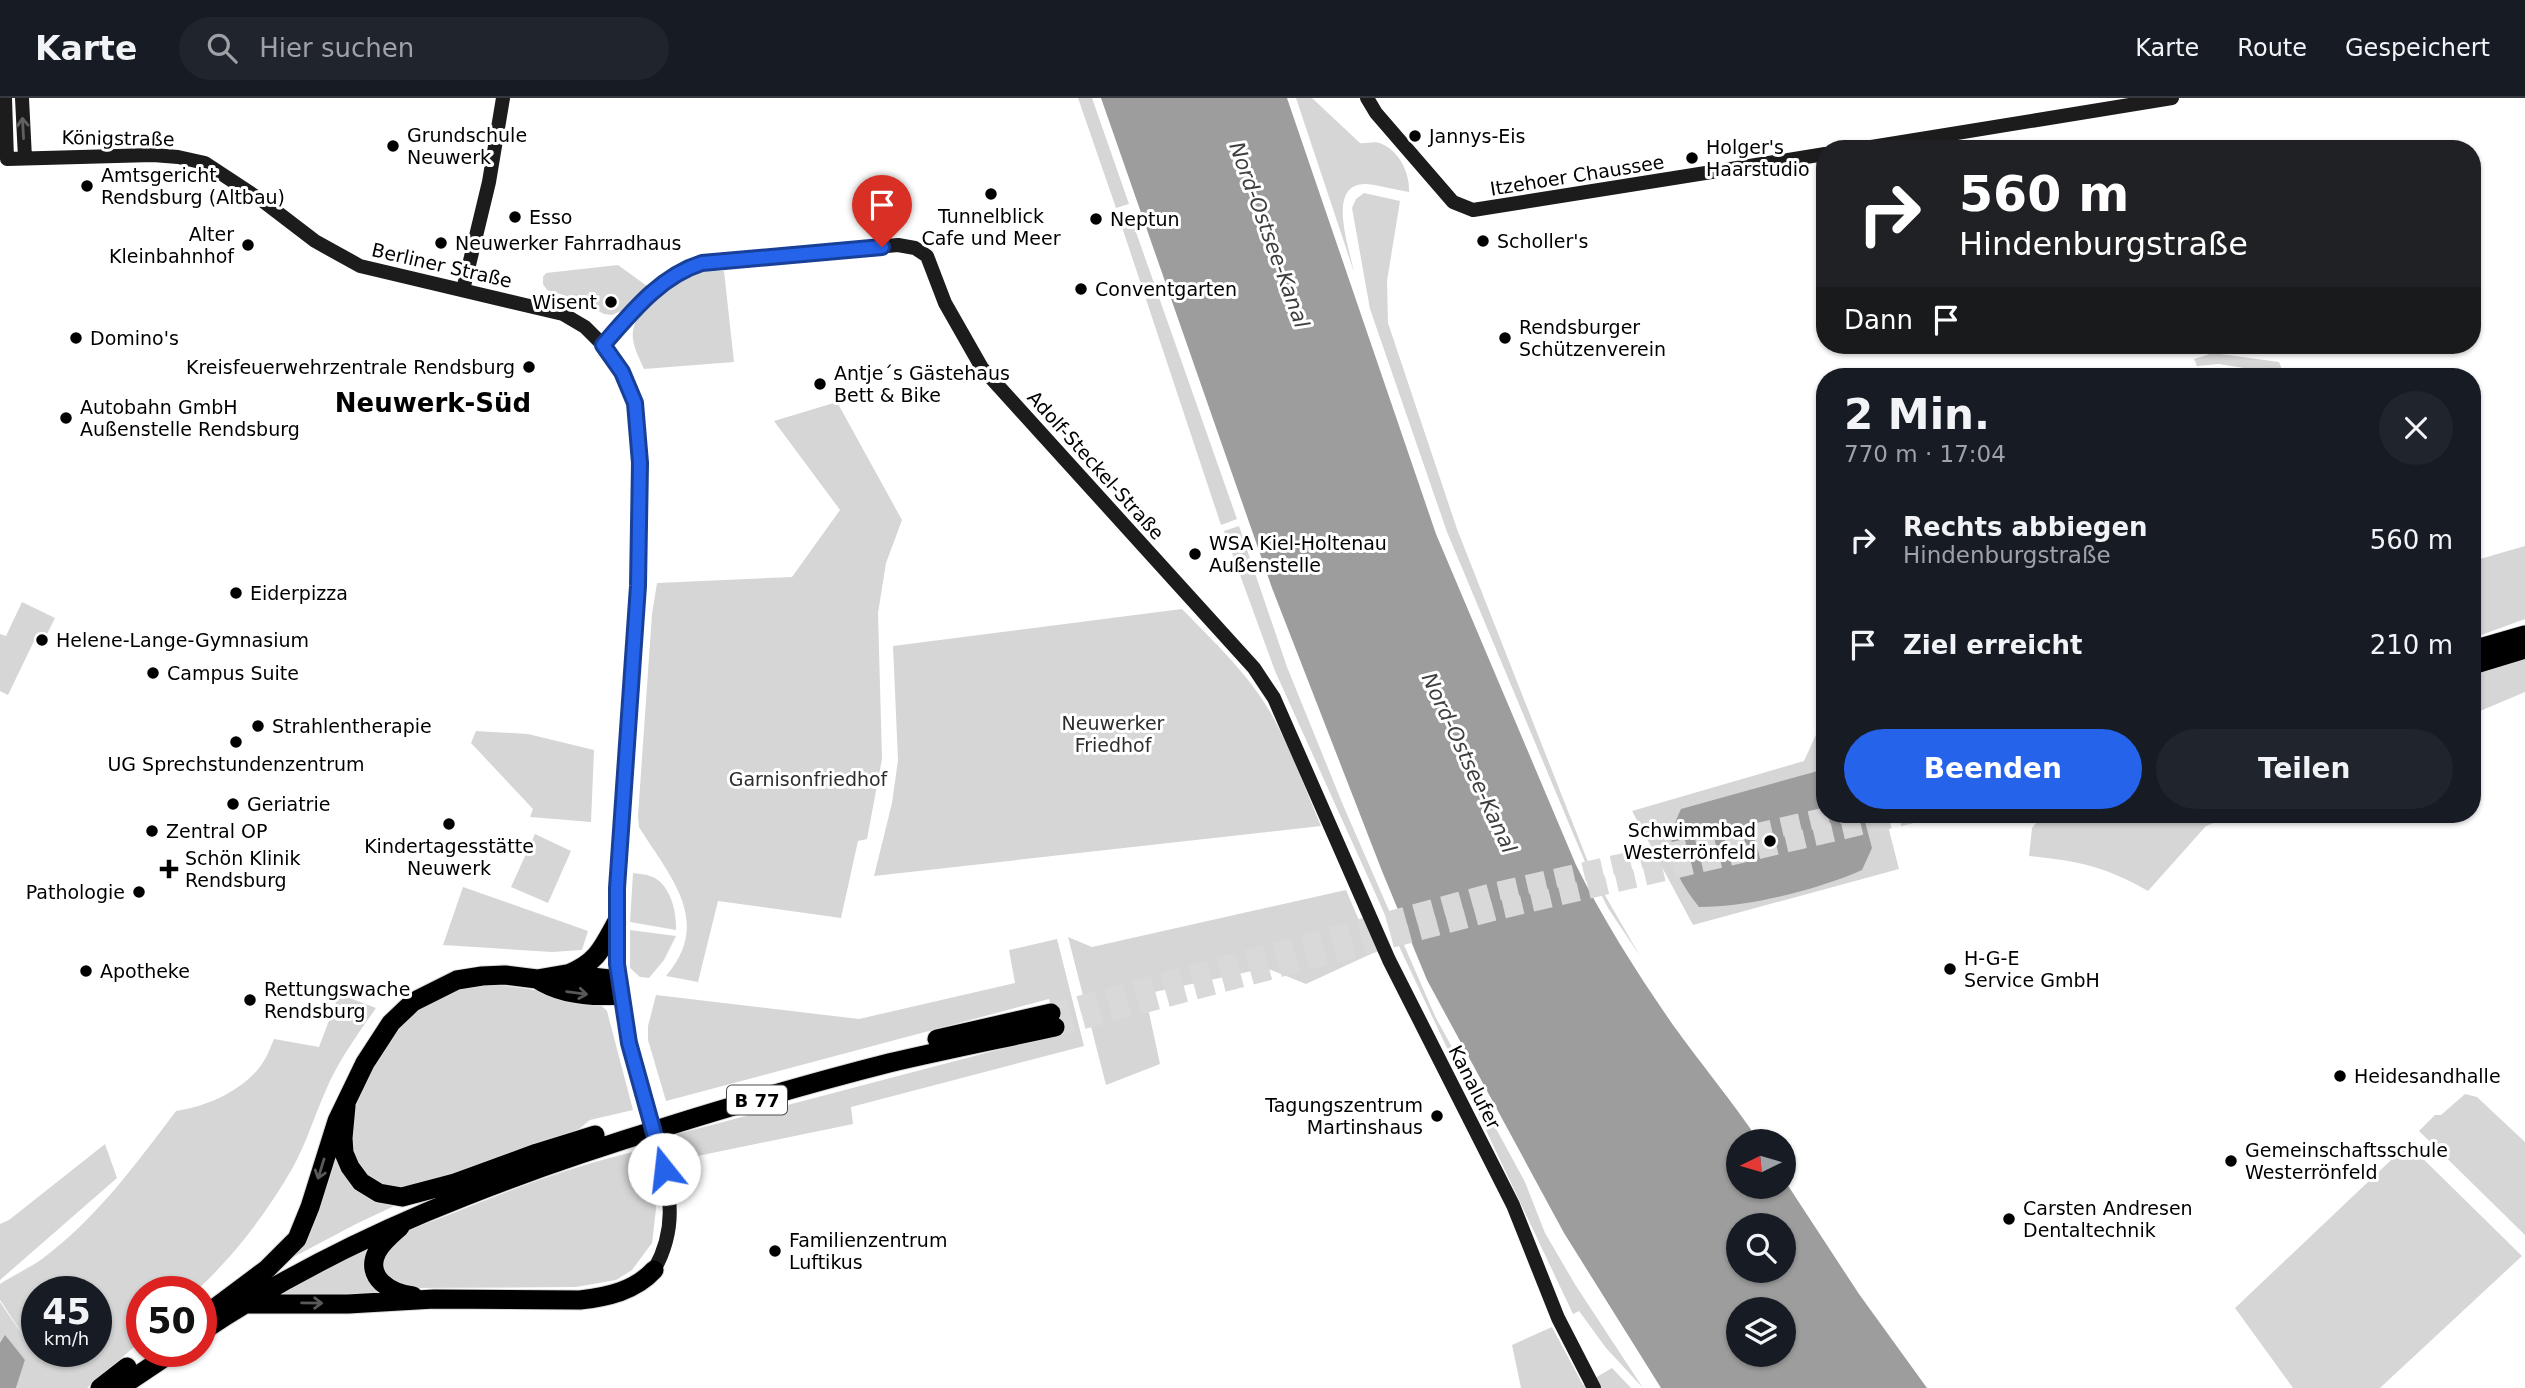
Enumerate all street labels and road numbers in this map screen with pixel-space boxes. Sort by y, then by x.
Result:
street label: Königstraße [61,126,175,150]
street label: Itzehoer Chaussee [1488,150,1666,200]
street label: Berliner Straße [370,238,514,292]
street label: Adolf-Steckel-Straße [1023,386,1169,544]
street label: Kanalufer [1445,1041,1506,1133]
road number: B 77 [727,1085,787,1114]

